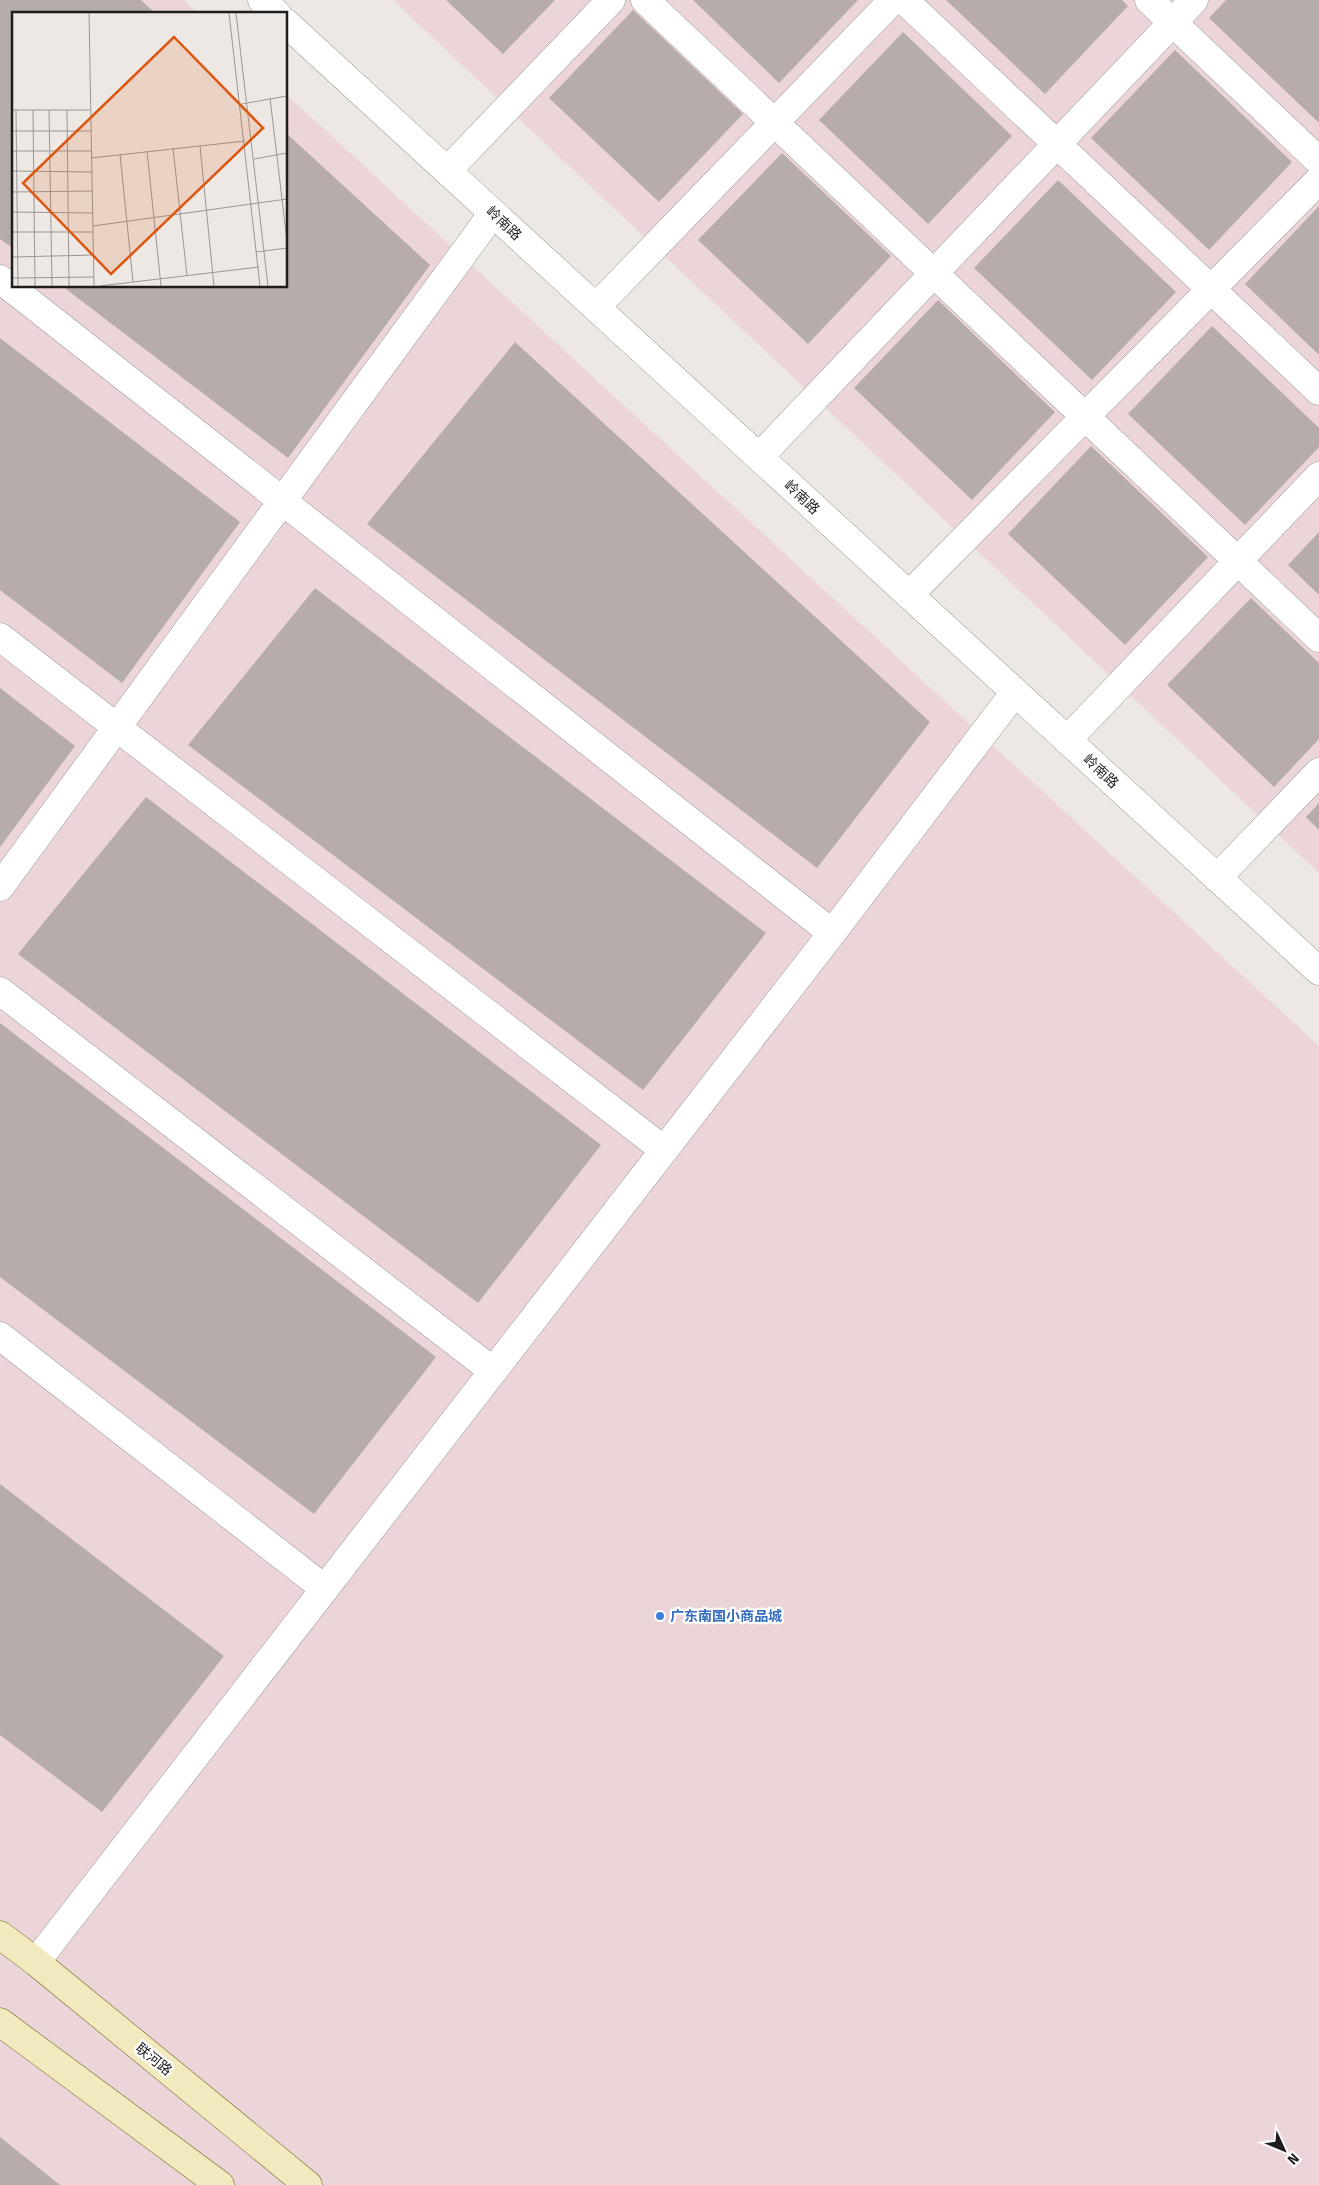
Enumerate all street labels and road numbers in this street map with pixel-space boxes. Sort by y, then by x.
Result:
street label: 岭南路 [483,203,525,244]
street label: 岭南路 [781,477,823,518]
street label: 岭南路 [1080,751,1122,792]
street label: 联河路 [132,2040,175,2079]

